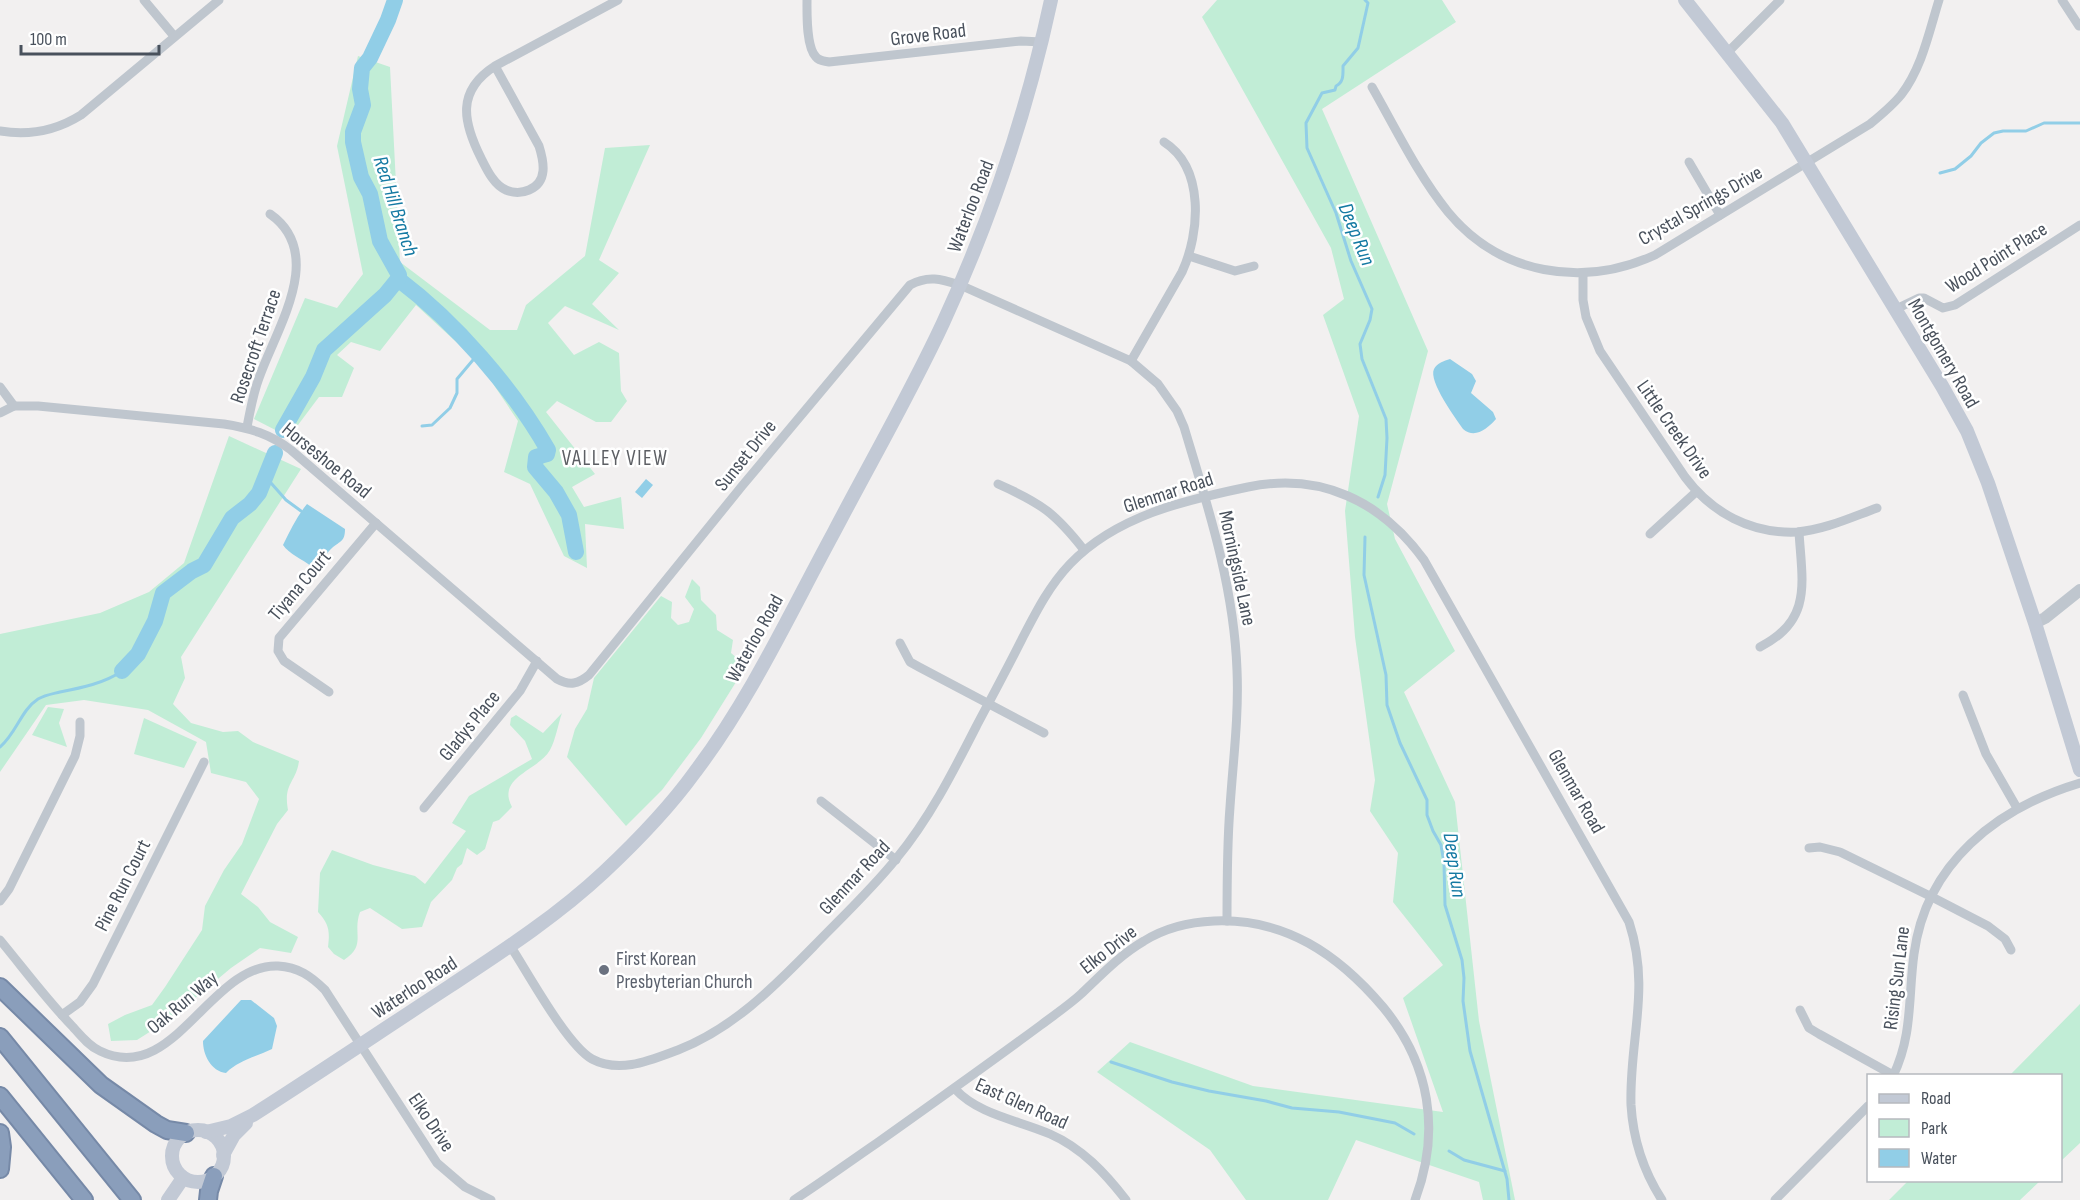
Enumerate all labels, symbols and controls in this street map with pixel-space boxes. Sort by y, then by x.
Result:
scale bar [21,18,159,56]
street label: Grove Road [889,18,967,52]
text: 100 m [30,29,67,50]
water label: Red Hill Branch [368,153,423,259]
street label: Waterloo Road [942,157,999,256]
street label: Crystal Springs Drive [1634,161,1767,251]
water label: Deep Run [1333,199,1380,269]
street label: Wood Point Place [1941,217,2052,299]
street label: Rosecroft Terrace [225,286,287,406]
street label: Montgomery Road [1902,295,1984,412]
street label: Little Creek Drive [1631,376,1717,484]
street label: Sunset Drive [710,415,782,496]
street label: Horseshoe Road [277,418,376,504]
district label: VALLEY VIEW [562,446,668,471]
street label: Glenmar Road [1120,467,1216,519]
street label: Morningside Lane [1213,509,1261,628]
street label: Tiyana Court [263,545,336,626]
street label: Waterloo Road [721,590,789,687]
street label: Gladys Place [434,686,505,766]
street label: Glenmar Road [1542,745,1610,838]
water label: Deep Run [1438,831,1471,899]
street label: Glenmar Road [814,835,895,920]
street label: Pine Run Court [90,836,156,935]
street label: Elko Drive [1075,920,1142,979]
street label: Rising Sun Lane [1879,925,1915,1031]
place label: First Korean Presbyterian Church [616,947,753,994]
street label: Waterloo Road [367,951,462,1024]
marker: First Korean Presbyterian Church [597,963,611,977]
street label: Oak Run Way [142,966,223,1039]
street label: East Glen Road [972,1073,1072,1135]
legend [1867,1074,2062,1182]
text: Road [1921,1088,1951,1109]
street label: Elko Drive [403,1089,459,1156]
text: Park [1921,1118,1947,1139]
text: Water [1921,1148,1957,1169]

